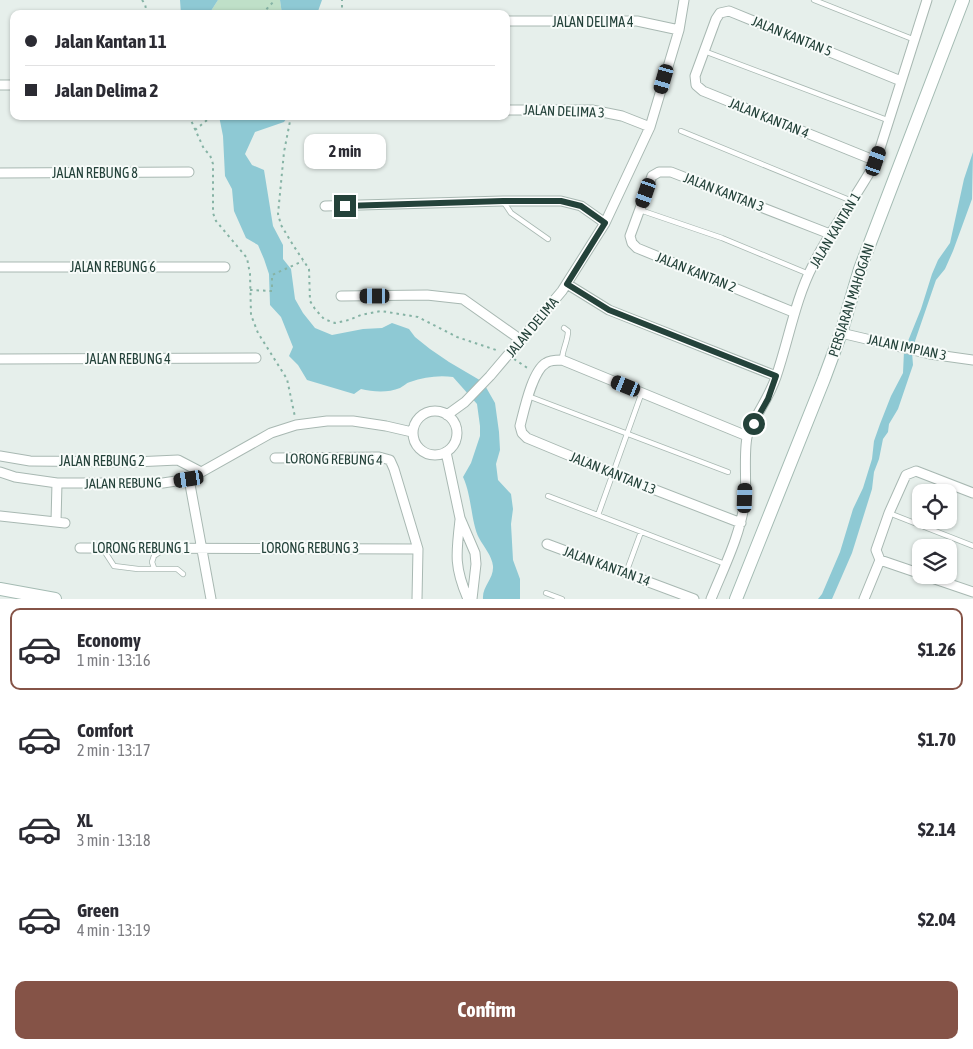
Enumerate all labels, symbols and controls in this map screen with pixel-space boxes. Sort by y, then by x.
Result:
street label: JALAN KANTAN 5 [750,13,834,59]
street label: JALAN DELIMA 4 [552,14,634,30]
text: Jalan Kantan 11 [55,30,167,52]
car [652,63,675,95]
text: Jalan Delima 2 [55,79,158,101]
street label: JALAN KANTAN 4 [727,95,812,141]
street label: JALAN DELIMA 3 [523,102,605,120]
callout: 2 min [304,134,386,168]
text: 2 min [329,142,361,160]
car [864,144,887,178]
street label: JALAN REBUNG 8 [52,165,138,181]
street label: JALAN KANTAN 3 [681,169,767,215]
car [634,176,657,210]
street label: JALAN KANTAN 1 [806,189,864,271]
route end [334,195,356,217]
street label: PERSIARAN MAHOGANI [825,241,877,359]
street label: JALAN KANTAN 2 [654,249,738,295]
street label: JALAN REBUNG 6 [70,259,156,275]
car [360,289,390,304]
street label: JALAN DELIMA [502,294,562,360]
street label: JALAN IMPIAN 3 [866,331,948,363]
street label: JALAN REBUNG 4 [85,351,171,367]
car [609,373,642,399]
route start [743,413,765,435]
street label: JALAN KANTAN 13 [568,448,658,498]
street label: LORONG REBUNG 4 [285,450,384,468]
street label: JALAN REBUNG 2 [59,453,145,469]
car [173,469,204,489]
street label: JALAN REBUNG [84,474,162,492]
car [736,483,753,513]
map controls [912,484,957,584]
button: locate [912,484,957,529]
button: layers [912,539,957,584]
street label: LORONG REBUNG 1 [92,540,190,556]
street label: LORONG REBUNG 3 [261,540,359,556]
street label: JALAN KANTAN 14 [561,543,653,589]
icon: car [17,627,62,672]
text: Economy [77,629,141,651]
text: $1.26 [918,638,956,660]
text: 1 min · 13:16 [77,651,150,669]
icon: car [17,717,62,762]
text: Comfort [77,719,133,741]
text: $1.70 [918,728,956,750]
text: 2 min · 13:17 [77,741,150,759]
icon: car [17,807,62,852]
text: XL [77,809,93,831]
text: $2.14 [918,818,956,840]
text: 3 min · 13:18 [77,831,150,849]
icon: car [17,897,62,942]
text: Green [77,899,119,921]
text: $2.04 [918,908,956,930]
text: 4 min · 13:19 [77,921,150,939]
button: Confirm [15,981,958,1039]

